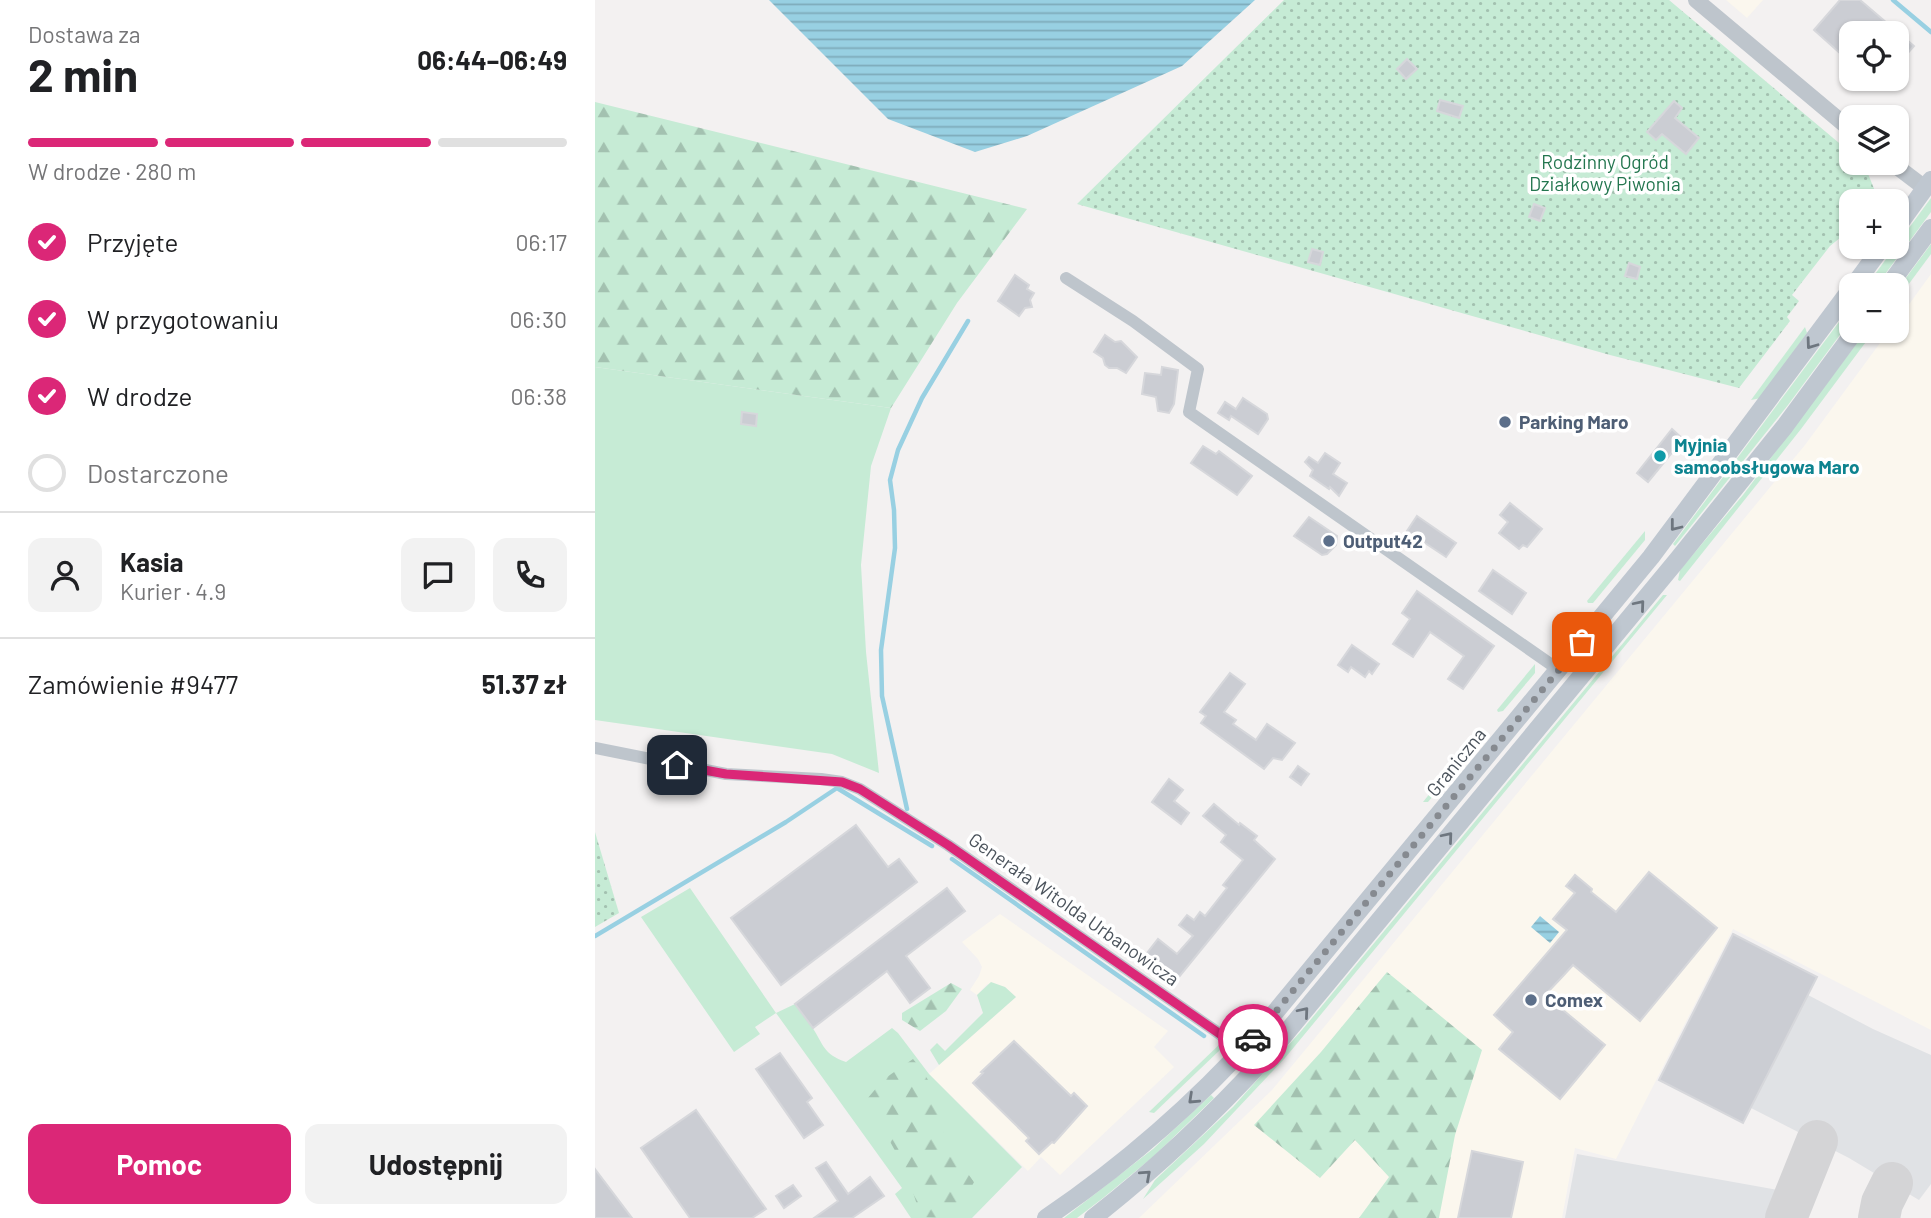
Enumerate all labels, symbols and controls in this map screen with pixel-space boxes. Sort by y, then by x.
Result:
text: Dostawa za [28,20,140,48]
map controls [1839,21,1909,343]
button: locate [1839,21,1909,91]
text: 06:44–06:49 [417,44,567,75]
text: 2 min [28,46,138,101]
button: layers [1839,105,1909,175]
park label: Rodzinny Ogród Działkowy Piwonia [1529,150,1681,195]
text: W drodze · 280 m [28,157,196,185]
button: + [1839,189,1909,259]
icon: check [28,223,66,261]
text: Przyjęte [87,226,178,257]
text: 06:17 [515,228,567,256]
button: − [1839,273,1909,343]
icon: check [28,300,66,338]
text: W przygotowaniu [87,303,279,334]
text: 06:30 [510,305,567,333]
one-way arrow [1807,336,1819,349]
icon: check [28,377,66,415]
text: W drodze [87,380,192,411]
text: 06:38 [511,382,567,410]
place label: Parking Maro [1519,410,1628,433]
marker: Parking Maro [1497,414,1513,430]
place label: Myjnia samoobsługowa Maro [1674,433,1860,478]
marker: Myjnia samoobsługowa Maro [1652,448,1668,464]
text: Dostarczone [87,457,229,488]
one-way arrow [1670,519,1683,531]
place label: Output42 [1343,529,1423,552]
marker: Output42 [1321,533,1337,549]
button: person [28,538,102,612]
button: chat [401,538,475,612]
button: phone [493,538,567,612]
text: Kasia [120,546,183,577]
text: Kurier · 4.9 [120,577,226,605]
one-way arrow [1632,600,1644,613]
pin [1552,612,1612,672]
icon: bag [1563,623,1601,661]
text: Zamówienie #9477 [28,668,238,699]
text: 51.37 zł [482,668,567,699]
street label: Graniczna [1421,723,1490,801]
pin [647,735,707,795]
icon: home [658,746,696,784]
street label: Generała Witolda Urbanowicza [965,827,1184,990]
one-way arrow [1440,832,1453,844]
place label: Comex [1545,988,1603,1011]
marker: Comex [1523,992,1539,1008]
courier [1218,1004,1288,1074]
one-way arrow [1295,1007,1308,1019]
icon: car [1234,1020,1272,1058]
one-way arrow [1188,1091,1201,1104]
button: Pomoc [28,1124,291,1204]
button: Udostępnij [305,1124,567,1204]
one-way arrow [1138,1171,1151,1184]

